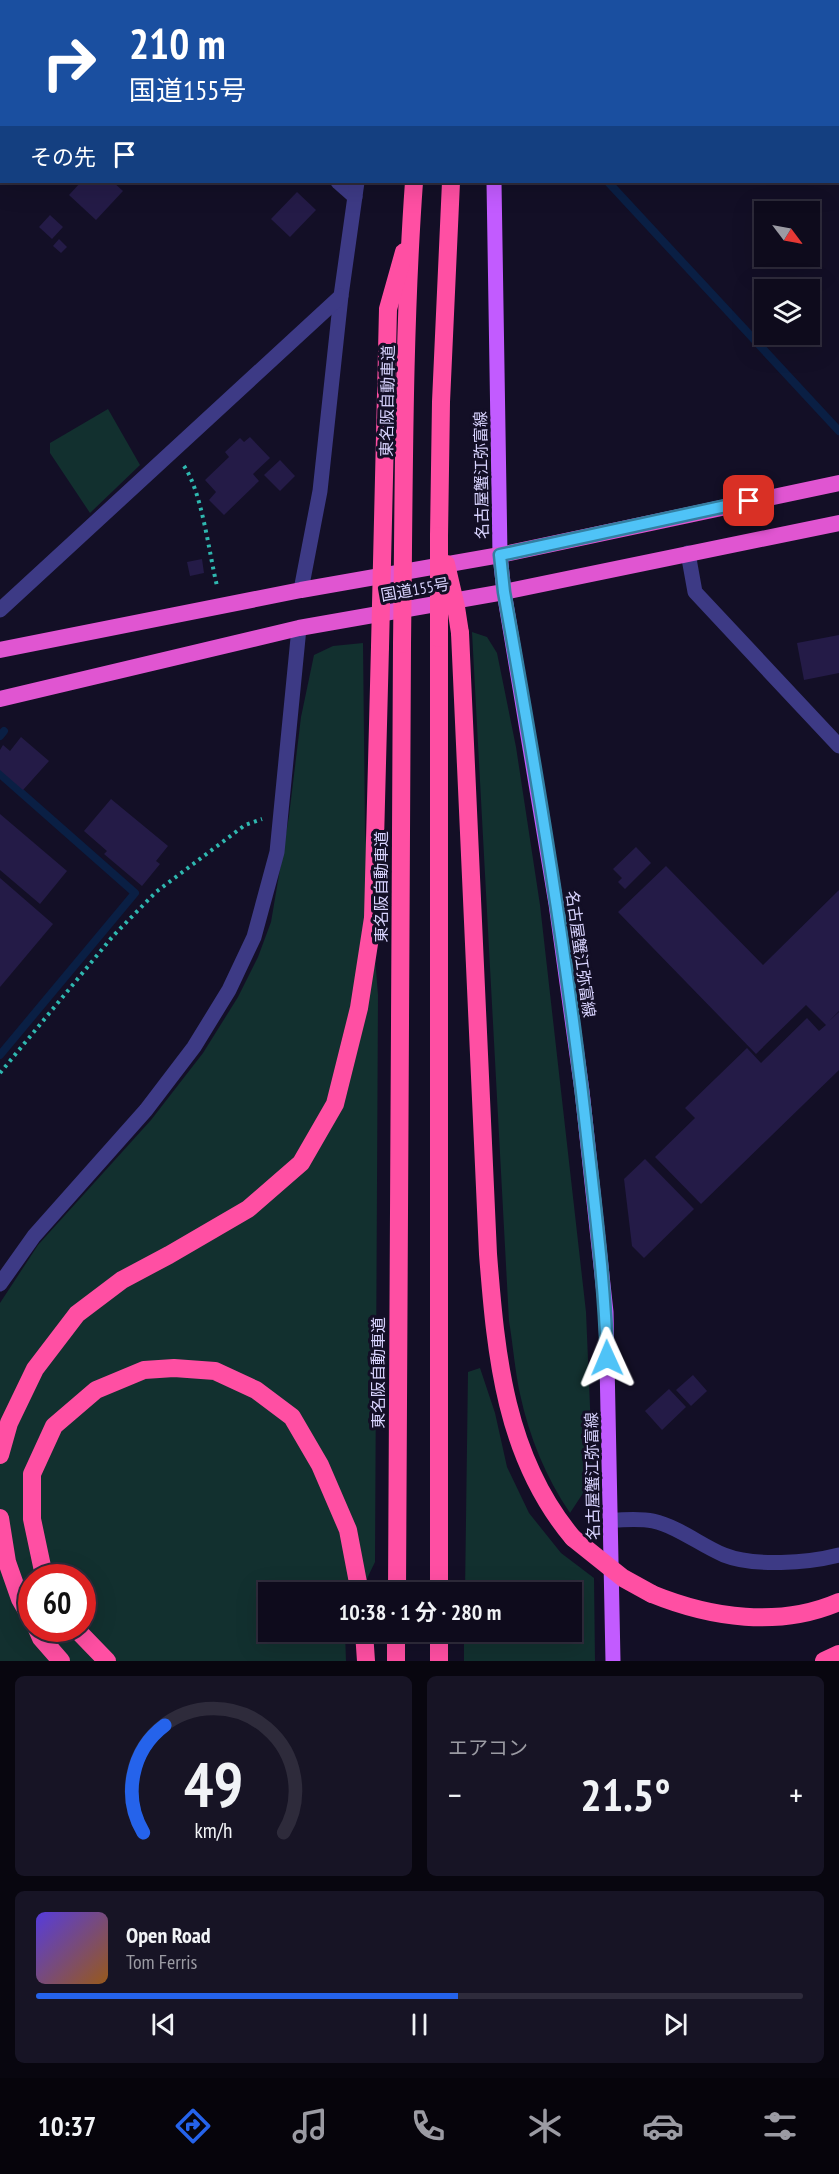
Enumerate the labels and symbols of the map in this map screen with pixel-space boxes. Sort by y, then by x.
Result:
north arrow [754,201,820,267]
street label: 東名阪自動車道 [376,345,398,457]
street label: 名古屋蟹江弥富線 [470,411,492,539]
pin [723,475,774,526]
street label: 国道155号 [379,573,451,605]
street label: 東名阪自動車道 [371,831,391,943]
street label: 名古屋蟹江弥富線 [562,889,600,1019]
street label: 東名阪自動車道 [368,1317,388,1429]
position arrow [575,1326,639,1390]
street label: 名古屋蟹江弥富線 [581,1412,603,1540]
speed limit sign: 60 [18,1564,96,1642]

